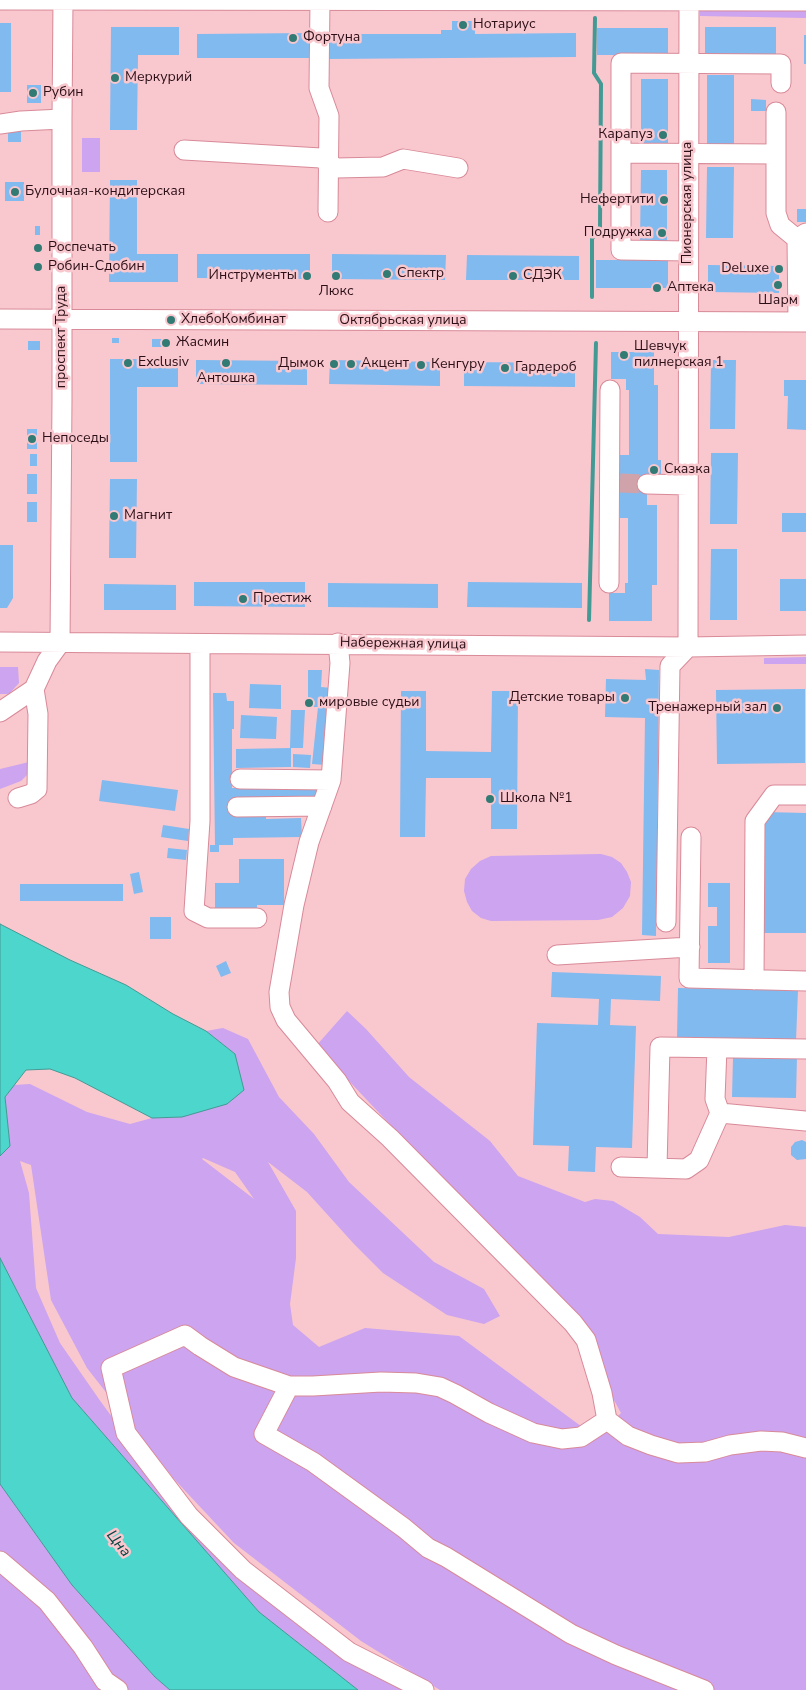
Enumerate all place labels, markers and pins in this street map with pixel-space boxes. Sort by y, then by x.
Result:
place label: Нотариус [473,17,536,33]
marker: Нотариус [457,19,469,31]
place label: Фортуна [303,30,360,46]
marker: Фортуна [287,32,299,44]
place label: Меркурий [125,70,192,86]
marker: Меркурий [109,72,121,84]
place label: Рубин [43,85,84,101]
marker: Рубин [27,87,39,99]
place label: Карапуз [598,127,653,143]
marker: Карапуз [657,129,669,141]
place label: Булочная-кондитерская [25,184,185,200]
marker: Булочная-кондитерская [9,186,21,198]
place label: Нефертити [580,192,654,208]
marker: Нефертити [658,194,670,206]
place label: Подружка [584,225,652,241]
marker: Подружка [656,227,668,239]
place label: Роспечать [48,240,116,256]
marker: Роспечать [32,242,44,254]
place label: Робин-Сдобин [48,259,145,275]
marker: Робин-Сдобин [32,261,44,273]
place label: DeLuxe [721,261,769,277]
marker: DeLuxe [773,263,785,275]
place label: Спектр [397,266,444,282]
place label: Инструменты [209,268,297,284]
marker: Спектр [381,268,393,280]
place label: СДЭК [523,268,562,284]
marker: Инструменты [301,270,313,282]
marker: Люкс [330,270,342,282]
marker: СДЭК [507,270,519,282]
marker: Шарм [772,279,784,291]
place label: Аптека [667,280,714,296]
marker: Аптека [651,282,663,294]
place label: Люкс [318,284,354,300]
place label: Шарм [758,293,798,309]
place label: ХлебоКомбинат [181,312,286,328]
marker: ХлебоКомбинат [165,314,177,326]
place label: Жасмин [176,335,229,351]
marker: Жасмин [160,337,172,349]
place label: Шевчук пилнерская 1 [634,339,724,372]
marker: Шевчук пилнерская 1 [618,349,630,361]
place label: Exclusiv [138,355,189,371]
place label: Дымок [278,356,324,372]
place label: Акцент [361,356,409,372]
marker: Exclusiv [122,357,134,369]
marker: Антошка [220,357,232,369]
place label: Кенгуру [431,357,485,373]
marker: Дымок [328,358,340,370]
marker: Акцент [345,358,357,370]
marker: Кенгуру [415,359,427,371]
place label: Гардероб [515,360,577,376]
marker: Гардероб [499,362,511,374]
place label: Антошка [197,371,255,387]
place label: Непоседы [42,431,109,447]
marker: Непоседы [26,433,38,445]
place label: Сказка [664,462,710,478]
marker: Сказка [648,464,660,476]
place label: Магнит [124,508,172,524]
marker: Магнит [108,510,120,522]
place label: Престиж [253,591,311,607]
marker: Престиж [237,593,249,605]
place label: Детские товары [509,690,615,706]
marker: Детские товары [619,692,631,704]
place label: мировые судьи [319,695,419,711]
marker: мировые судьи [303,697,315,709]
place label: Тренажерный зал [648,700,767,716]
marker: Тренажерный зал [771,702,783,714]
place label: Школа №1 [500,791,573,807]
marker: Школа №1 [484,793,496,805]

